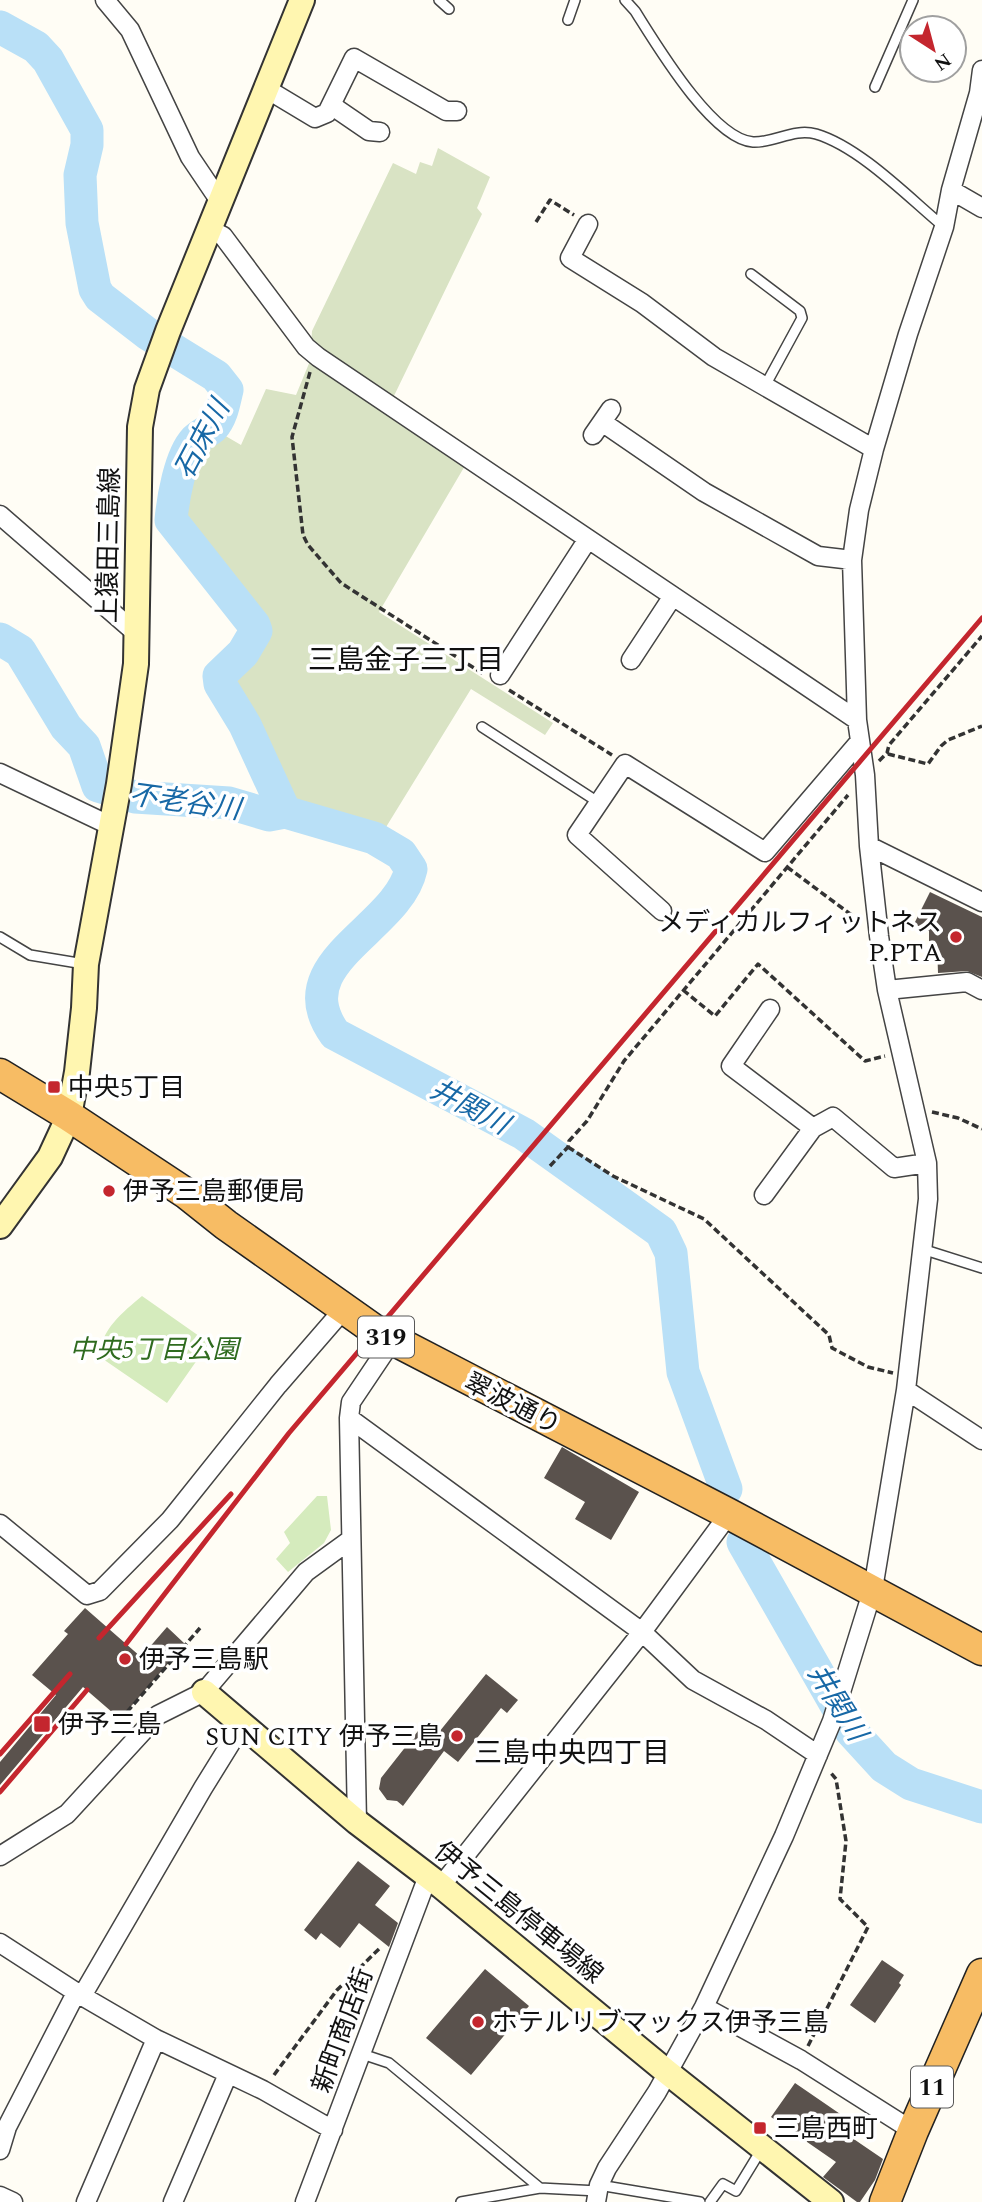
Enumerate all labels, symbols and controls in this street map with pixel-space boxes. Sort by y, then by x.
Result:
north arrow [898,14,968,84]
text: N [927,45,957,78]
water label: 石床川 [164,390,242,487]
street label: 上猿田三島線 [88,467,130,623]
district label: 三島金子三丁目 [308,639,504,682]
water label: 不老谷川 [126,773,246,832]
place label: メディカルフィットネス P.PTA [658,903,942,973]
marker: メディカルフィットネス P.PTA [948,929,964,945]
place label: 中央5丁目 [68,1068,185,1108]
water label: 井関川 [422,1069,519,1147]
marker: 中央5丁目 [46,1079,62,1095]
place label: 伊予三島郵便局 [123,1172,305,1212]
marker: 伊予三島郵便局 [101,1183,117,1199]
road number: 319 [358,1316,414,1358]
park label: 中央5丁目公園 [69,1330,242,1370]
street label: 翠波通り [457,1362,568,1445]
place label: 伊予三島駅 [139,1640,269,1680]
marker: 伊予三島駅 [117,1651,133,1667]
water label: 井関川 [796,1656,879,1752]
place label: 伊予三島 [58,1705,162,1745]
marker: 伊予三島 [32,1714,52,1734]
place label: SUN CITY 伊予三島 [205,1717,443,1757]
marker: SUN CITY 伊予三島 [449,1728,465,1744]
district label: 三島中央四丁目 [474,1732,670,1775]
street label: 伊予三島停車場線 [425,1832,612,1994]
street label: 新町商店街 [302,1962,384,2098]
place label: ホテルリブマックス伊予三島 [492,2003,829,2043]
marker: ホテルリブマックス伊予三島 [470,2014,486,2030]
road number: 11 [911,2066,953,2108]
place label: 三島西町 [774,2109,878,2149]
marker: 三島西町 [752,2120,768,2136]

